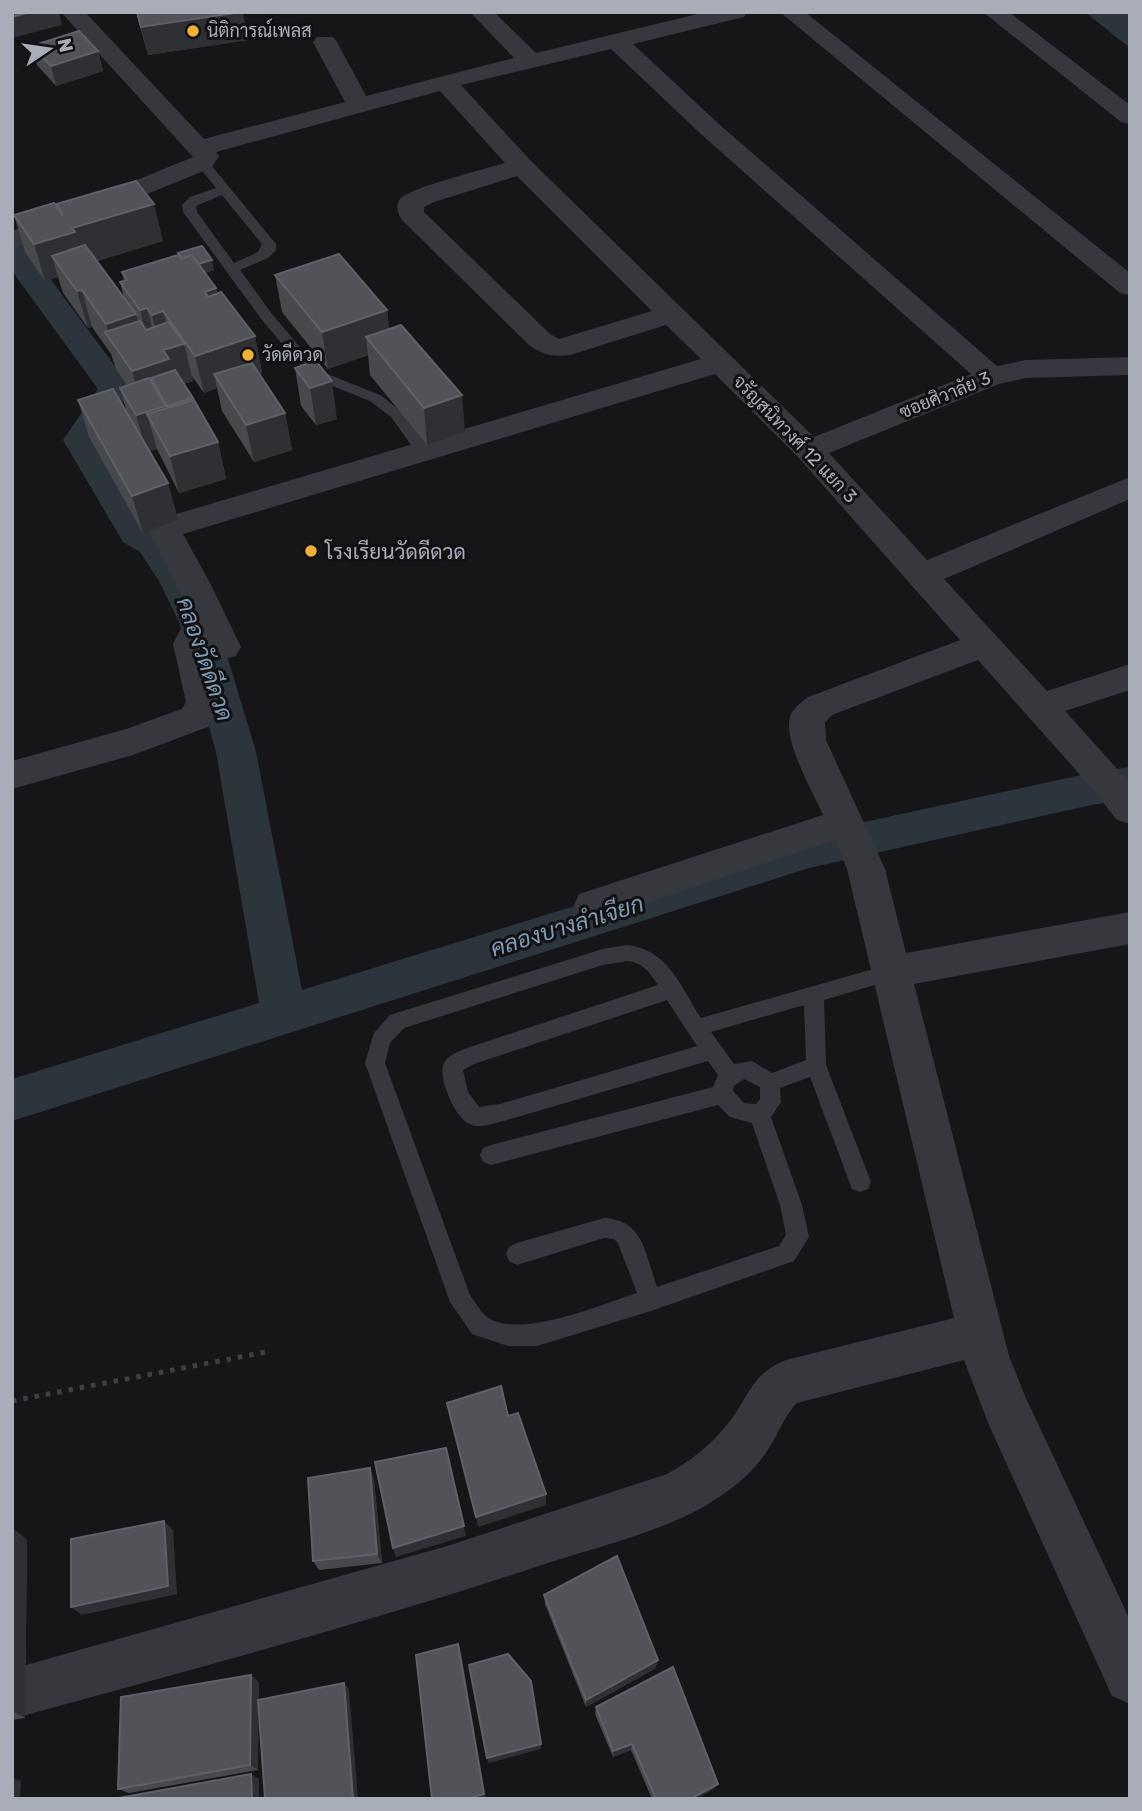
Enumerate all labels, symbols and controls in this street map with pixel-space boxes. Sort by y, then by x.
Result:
north arrow [14,14,84,84]
place label: นิติการณ์เพลส [207,18,312,42]
marker: นิติการณ์เพลส [185,23,201,39]
text: N [52,36,78,55]
place label: วัดดีดวด [262,342,323,366]
marker: วัดดีดวด [240,347,256,363]
street label: ซอยศิวาลัย 3 [896,367,994,423]
street label: จรัญสนิทวงศ์ 12 แยก 3 [728,369,863,507]
place label: โรงเรียนวัดดีดวด [324,539,466,564]
marker: โรงเรียนวัดดีดวด [303,543,319,559]
water label: คลองวัดดีดวด [171,593,240,725]
water label: คลองบางลำเจียก [487,888,647,963]

